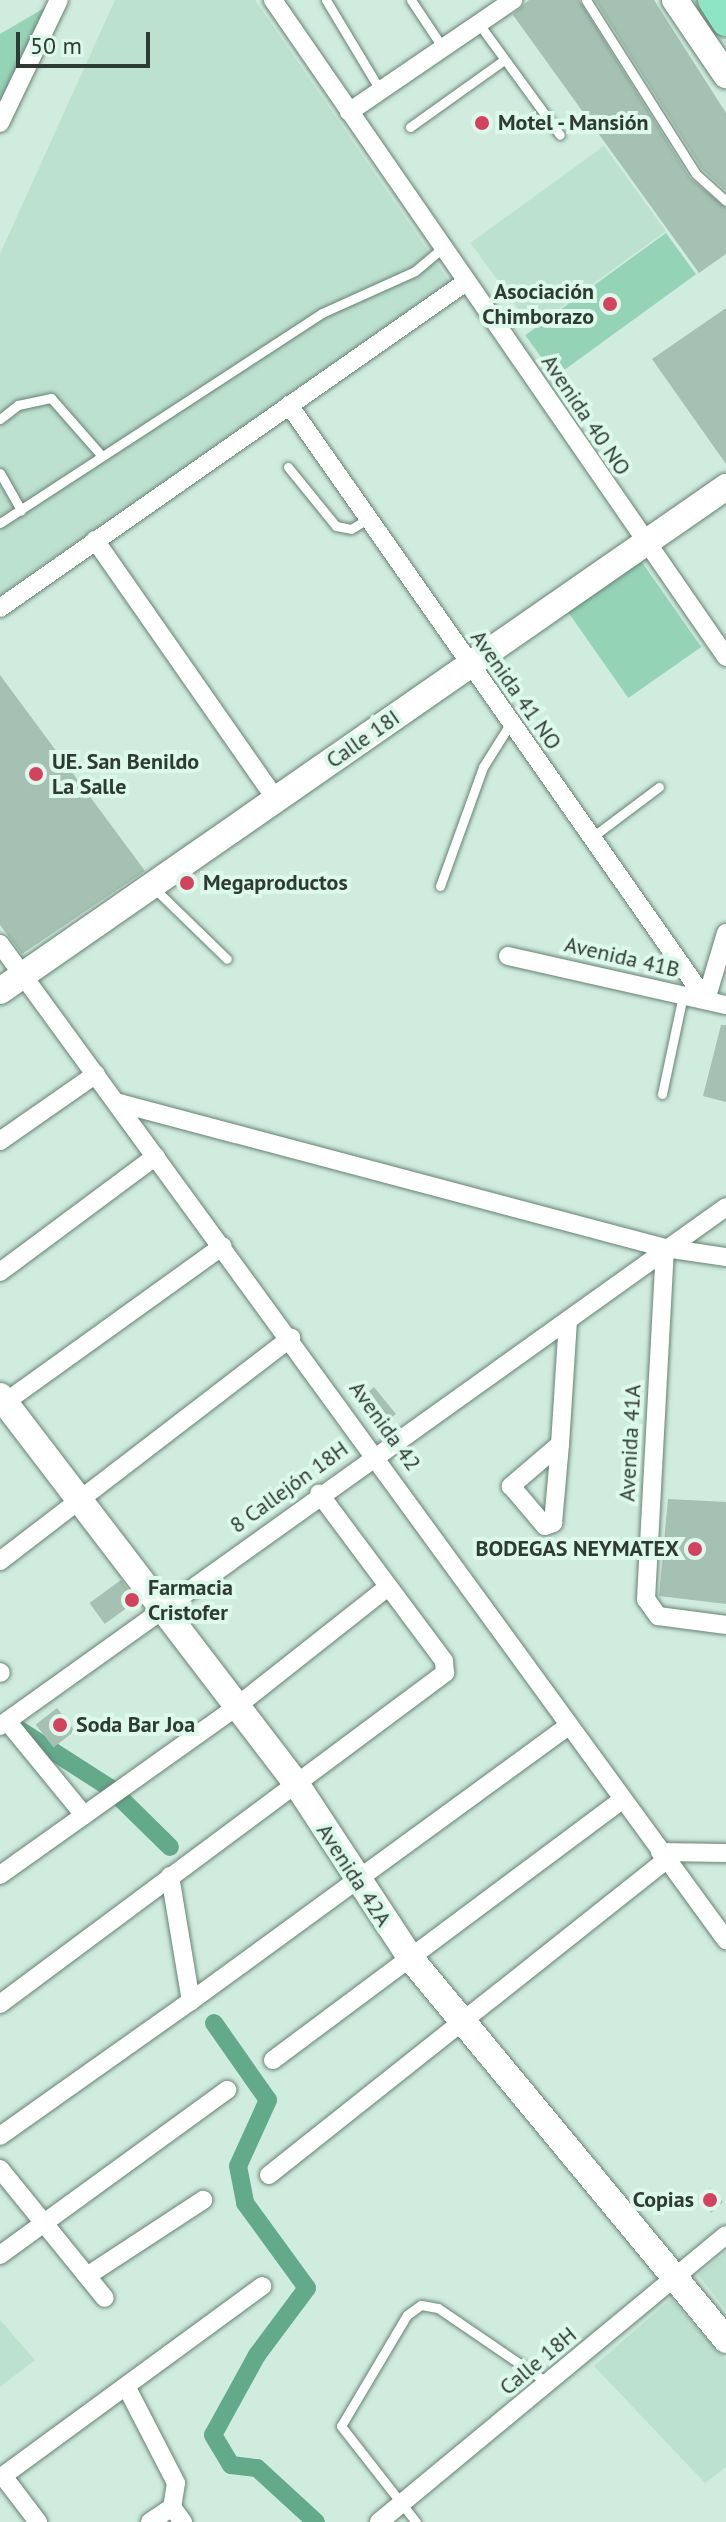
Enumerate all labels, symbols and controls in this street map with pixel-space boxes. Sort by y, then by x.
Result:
scale bar [20,16,154,66]
text: 50 m [30,30,82,61]
place label: Motel - Mansión [498,110,651,136]
marker: Motel - Mansión [473,114,491,132]
place label: Asociación Chimborazo [482,278,594,330]
marker: Asociación Chimborazo [601,295,619,313]
street label: Avenida 40 NO [536,350,636,480]
street label: Avenida 41 NO [465,625,567,755]
street label: Calle 18I [321,704,405,774]
place label: UE. San Benildo La Salle [52,748,201,800]
marker: UE. San Benildo La Salle [27,765,45,783]
place label: Megaproductos [203,870,348,896]
marker: Megaproductos [178,874,196,892]
street label: Avenida 41B [562,931,682,983]
street label: Avenida 42 [344,1376,426,1476]
street label: Avenida 41A [614,1384,646,1502]
street label: 8 Callejón 18H [225,1435,353,1539]
place label: BODEGAS NEYMATEX [476,1536,679,1562]
marker: BODEGAS NEYMATEX [686,1540,704,1558]
place label: Farmacia Cristofer [148,1574,233,1626]
marker: Farmacia Cristofer [123,1591,141,1609]
place label: Soda Bar Joa [76,1712,195,1738]
marker: Soda Bar Joa [51,1716,69,1734]
street label: Avenida 42A [311,1819,397,1931]
place label: Copias [633,2187,694,2213]
marker: Copias [701,2191,719,2209]
street label: Calle 18H [494,2321,582,2401]

